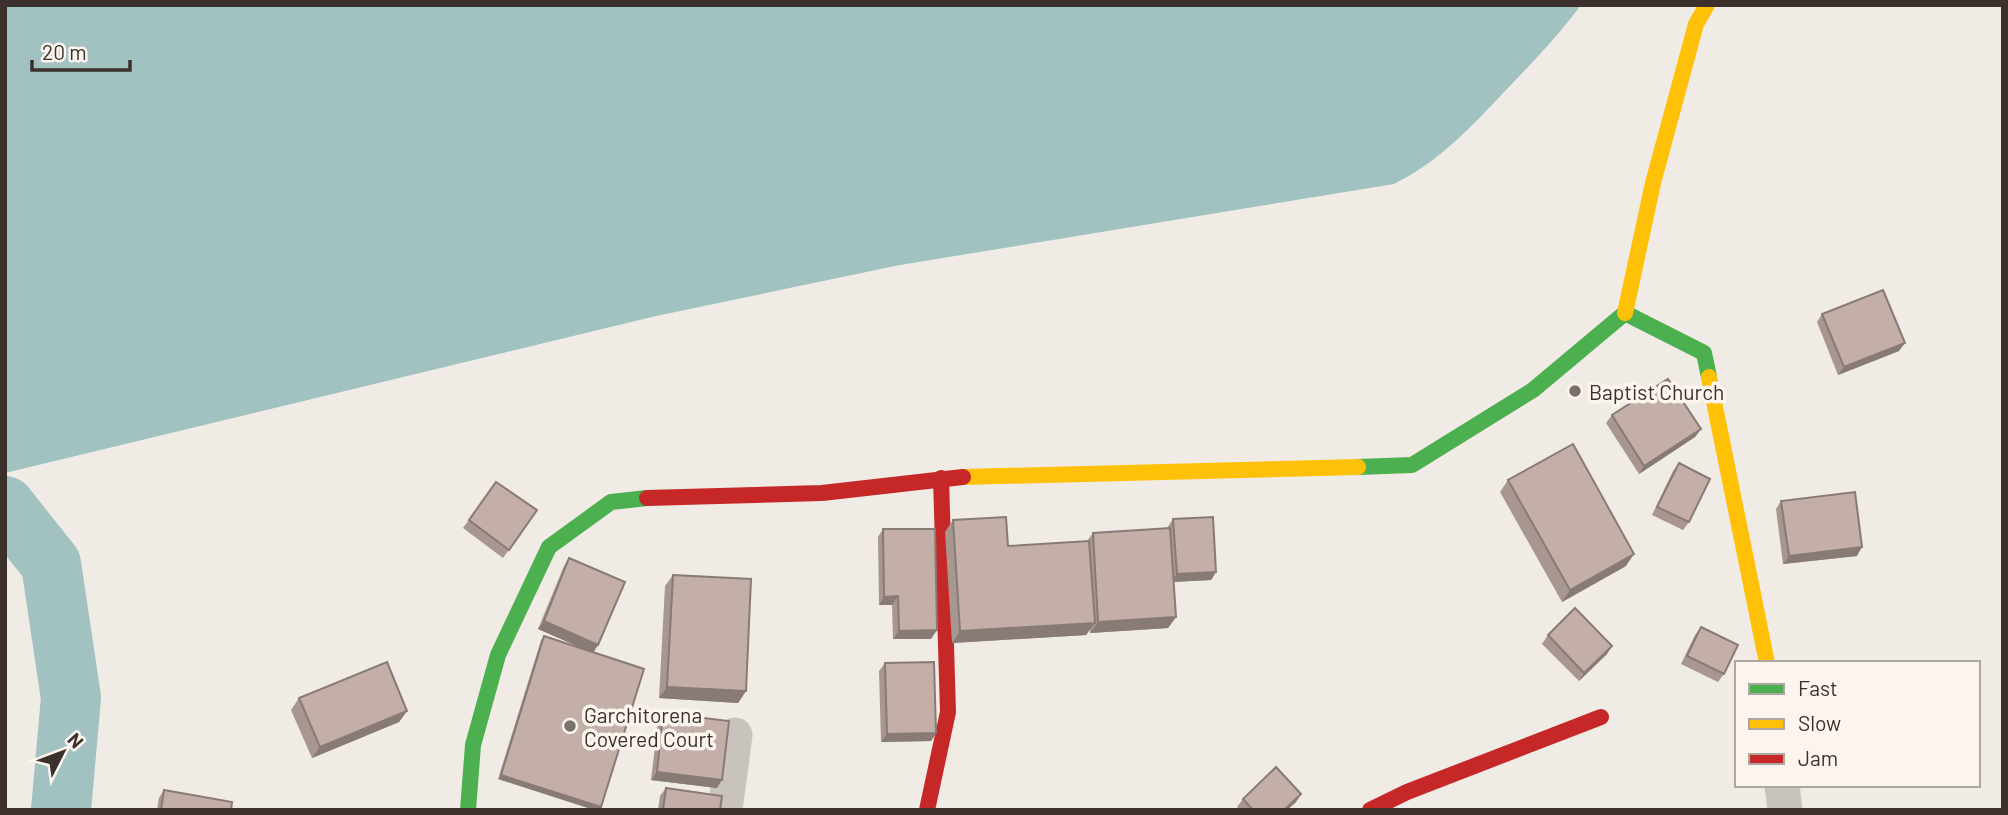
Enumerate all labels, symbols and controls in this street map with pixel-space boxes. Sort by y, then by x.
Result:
scale bar [32,28,130,72]
text: 20 m [42,39,87,64]
place label: Baptist Church [1589,379,1724,404]
marker: Baptist Church [1567,383,1583,399]
legend [1735,661,1980,787]
text: Fast [1798,675,1838,700]
place label: Garchitorena Covered Court [584,702,714,751]
text: Slow [1798,710,1841,735]
north arrow [28,717,98,787]
marker: Garchitorena Covered Court [562,718,578,734]
text: N [63,728,89,753]
text: Jam [1798,745,1838,770]

